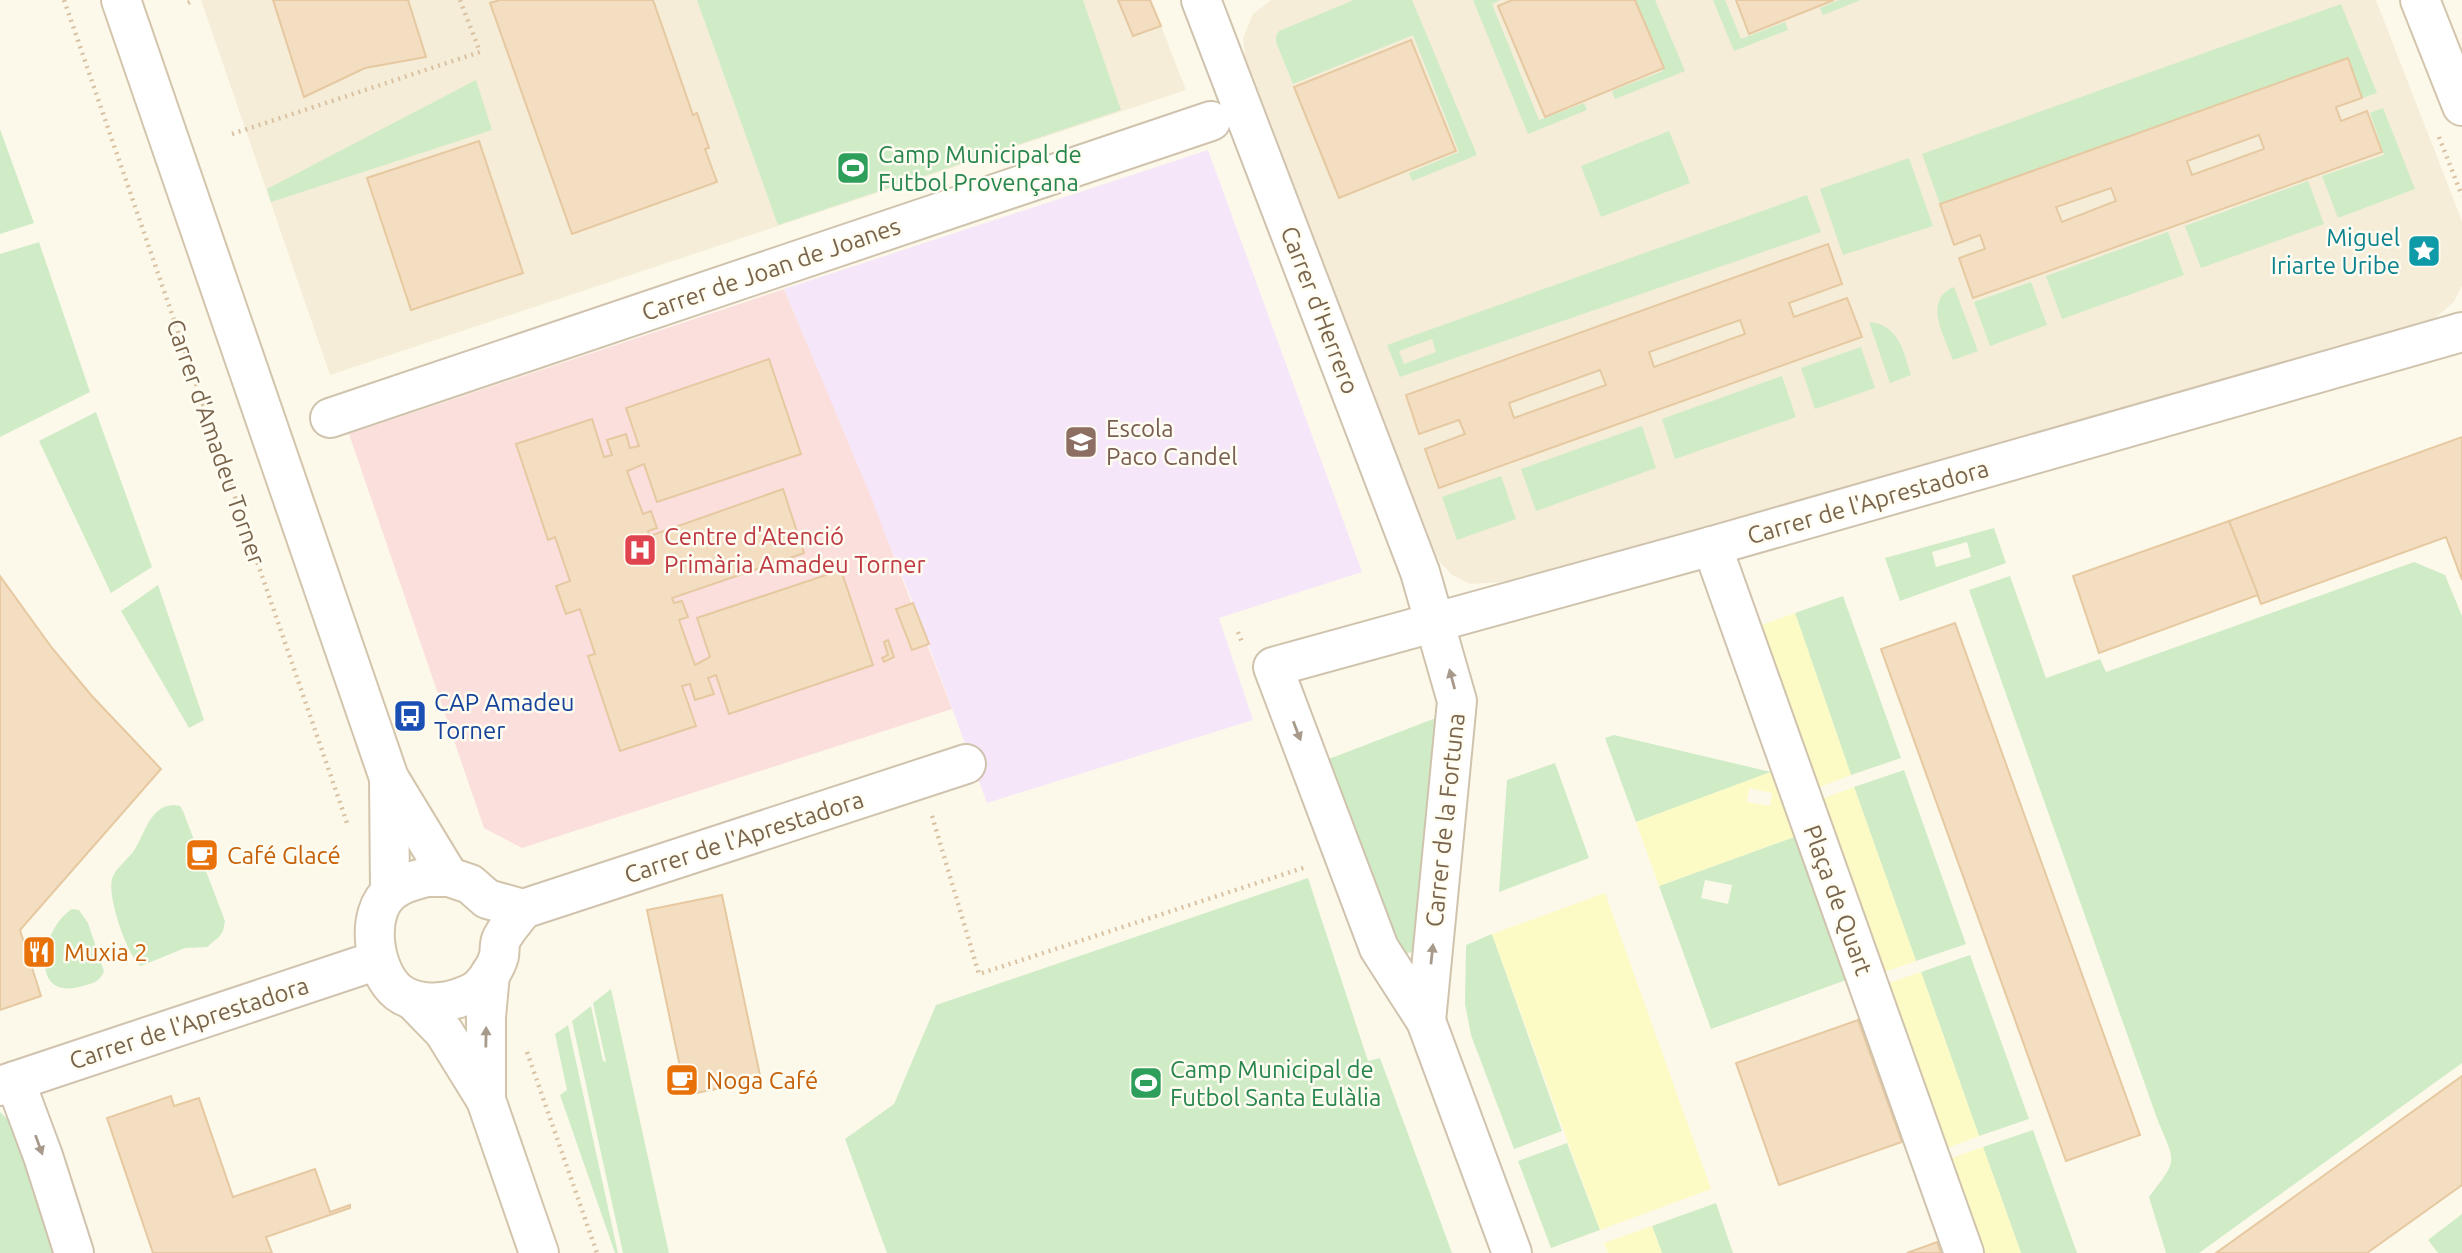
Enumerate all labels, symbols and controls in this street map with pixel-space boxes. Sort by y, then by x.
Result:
place label: Camp Municipal de Futbol Provençana [878,141,1082,196]
sports icon: Camp Municipal de Futbol Provençana [834,149,872,187]
street label: Carrer de Joan de Joanes [638,212,904,326]
street label: Carrer d'Herrero [1276,222,1364,398]
place label: Miguel Iriarte Uribe [2271,224,2400,279]
place icon: Miguel Iriarte Uribe [2405,232,2443,270]
street label: Carrer d'Amadeu Torner [161,316,271,568]
place label: Escola Paco Candel [1106,415,1237,470]
school or university icon: Escola Paco Candel [1062,423,1100,461]
street label: Carrer de l'Aprestadora [1744,455,1992,549]
place label: Centre d'Atenció Primària Amadeu Torner [664,523,926,578]
hospital icon: Centre d'Atenció Primària Amadeu Torner [621,531,659,569]
one-way arrow [1446,668,1456,689]
place label: CAP Amadeu Torner [434,689,574,744]
bus stop icon: CAP Amadeu Torner [391,697,429,735]
street label: Carrer de la Fortuna [1420,712,1470,928]
one-way arrow [1292,720,1303,741]
street label: Carrer de l'Aprestadora [621,786,867,888]
street label: Plaça de Quart [1798,821,1878,979]
cafe icon: Café Glacé [183,836,221,874]
place label: Café Glacé [227,842,341,869]
restaurant icon: Muxia 2 [20,933,58,971]
place label: Muxia 2 [64,939,148,966]
one-way arrow [1427,942,1438,964]
street label: Carrer de l'Aprestadora [66,972,312,1074]
one-way arrow [480,1026,492,1048]
place label: Camp Municipal de Futbol Santa Eulàlia [1170,1056,1381,1111]
cafe icon: Noga Café [663,1061,701,1099]
sports icon: Camp Municipal de Futbol Santa Eulàlia [1127,1064,1165,1102]
place label: Noga Café [706,1067,818,1094]
one-way arrow [33,1135,44,1156]

